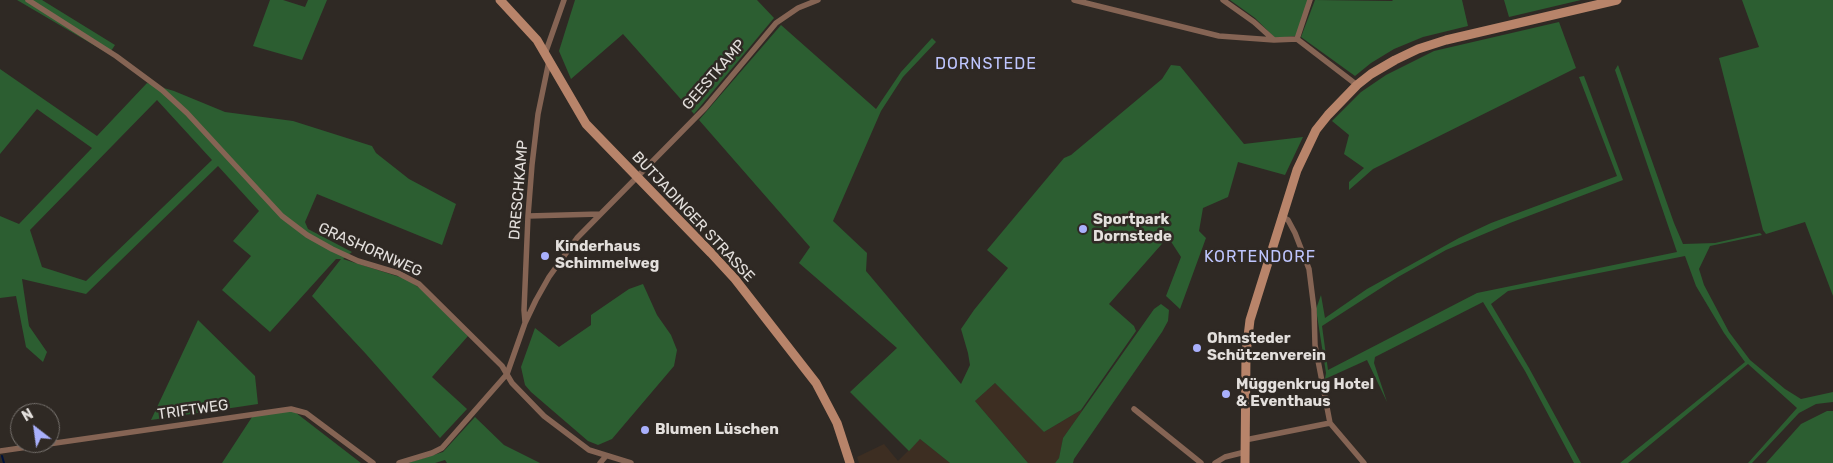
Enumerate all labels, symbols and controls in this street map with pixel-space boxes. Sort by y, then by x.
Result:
street label: GEESTKAMP [679,36,749,114]
district label: DORNSTEDE [934,54,1038,74]
street label: DRESCHKAMP [506,139,532,241]
street label: BUTJADINGER STRASSE [628,148,758,286]
place label: Sportpark Dornstede [1093,211,1172,246]
street label: GRASHORNWEG [315,219,425,281]
marker: Sportpark Dornstede [1077,223,1089,235]
place label: Kinderhaus Schimmelweg [555,238,659,273]
district label: KORTENDORF [1203,247,1317,267]
marker: Kinderhaus Schimmelweg [539,250,551,262]
place label: Ohmsteder Schützenverein [1207,330,1326,365]
marker: Ohmsteder Schützenverein [1191,342,1203,354]
place label: Müggenkrug Hotel & Eventhaus [1236,376,1374,411]
marker: Müggenkrug Hotel & Eventhaus [1220,388,1232,400]
street label: TRIFTWEG [156,396,230,424]
north arrow [10,403,60,453]
text: N [19,406,36,425]
place label: Blumen Lüschen [655,421,779,439]
marker: Blumen Lüschen [639,424,651,436]

